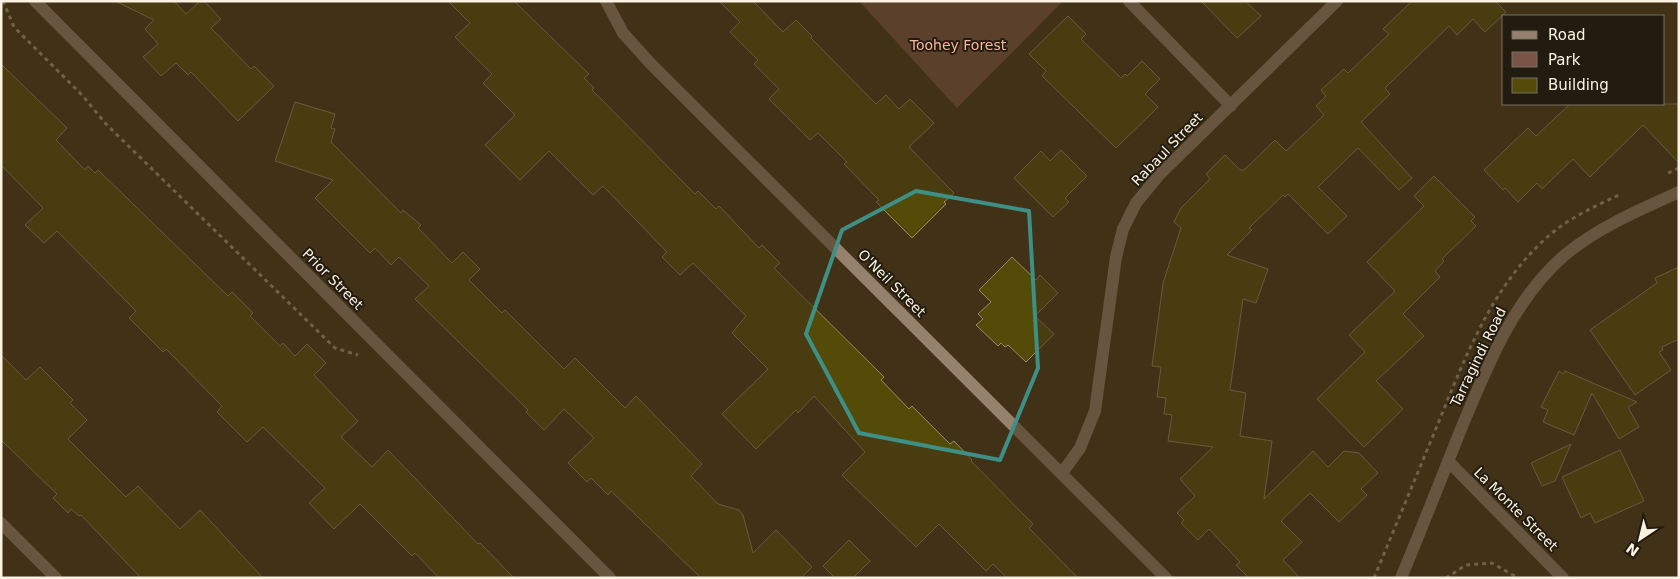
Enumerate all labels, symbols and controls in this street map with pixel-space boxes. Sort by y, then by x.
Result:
legend [1502,15,1665,105]
text: Road [1548,26,1586,44]
park label: Toohey Forest [909,37,1007,53]
text: Park [1548,51,1581,69]
text: Building [1548,76,1609,94]
street label: Rabaul Street [1128,109,1206,189]
street label: Prior Street [299,245,367,313]
street label: O'Neil Street [855,246,929,320]
street label: Tarragindi Road [1447,305,1509,410]
street label: La Monte Street [1471,464,1561,554]
north arrow [1615,514,1665,564]
text: N [1623,540,1642,560]

